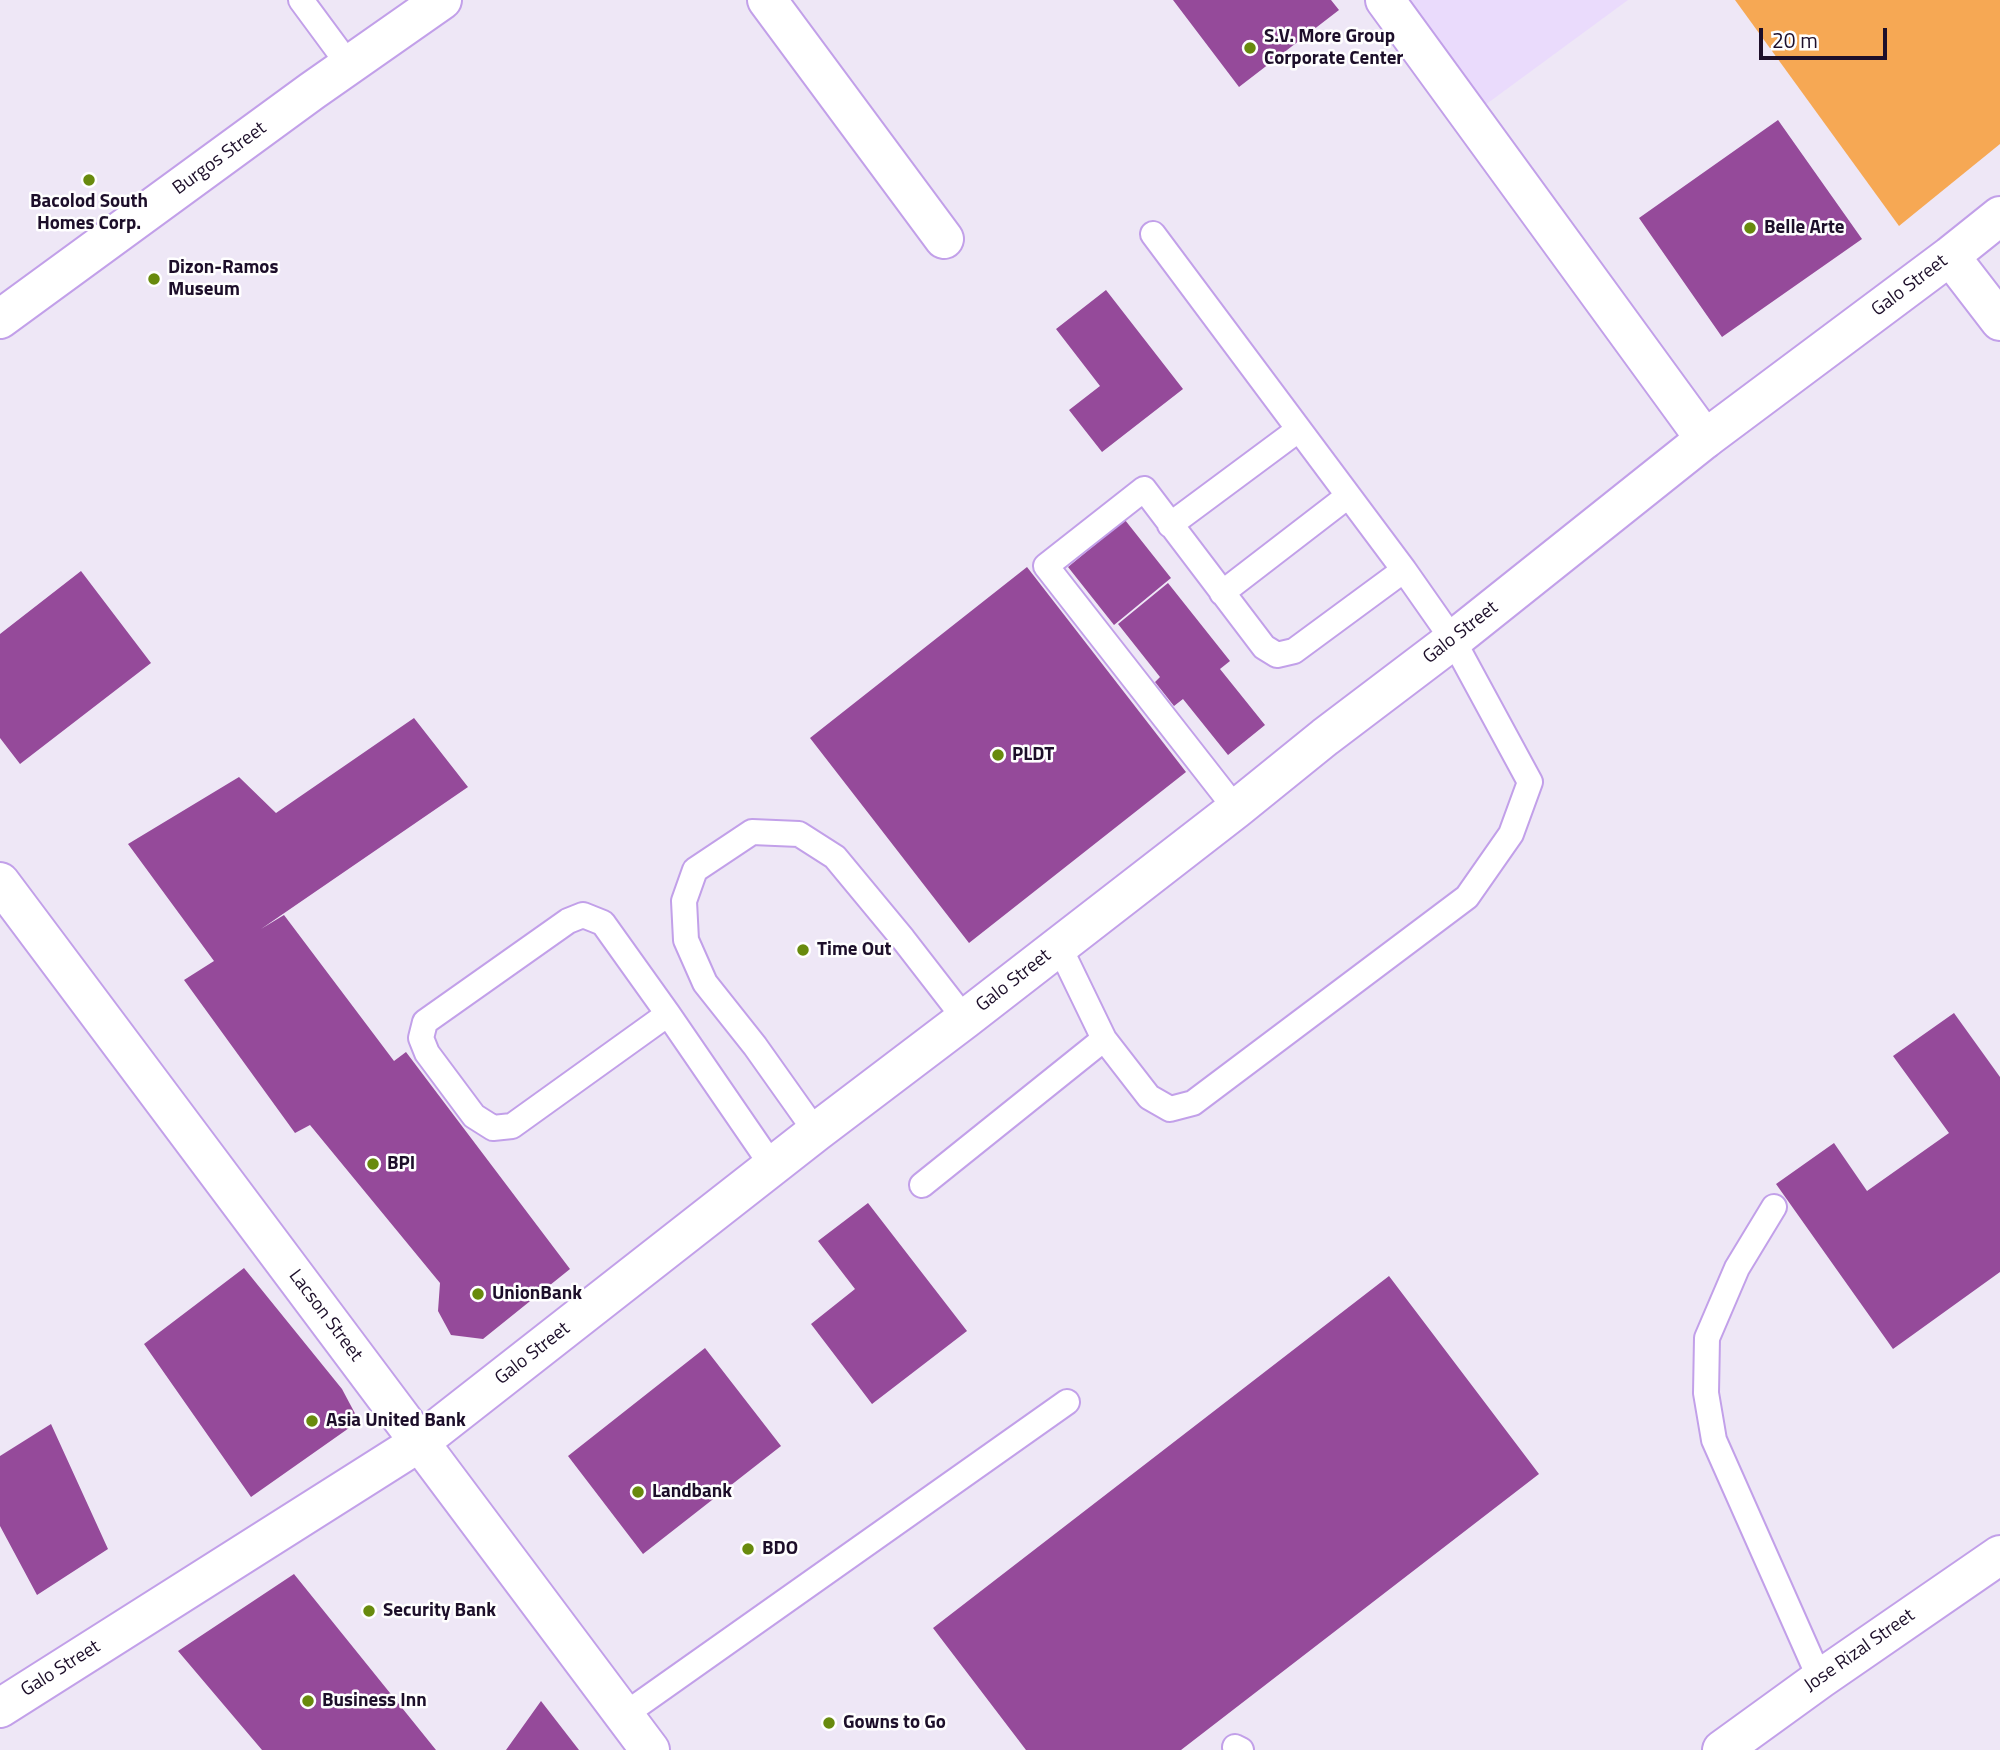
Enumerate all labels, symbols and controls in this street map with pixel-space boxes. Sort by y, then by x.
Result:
scale bar [1762,14,1890,58]
text: 20 m [1772,24,1818,56]
place label: S.V. More Group Corporate Center [1264,26,1403,70]
marker: S.V. More Group Corporate Center [1242,40,1258,56]
street label: Burgos Street [169,117,271,201]
marker: Bacolod South Homes Corp. [81,172,97,188]
place label: Bacolod South Homes Corp. [30,191,148,235]
place label: Belle Arte [1764,217,1845,239]
marker: Belle Arte [1742,220,1758,236]
street label: Galo Street [1868,250,1952,322]
place label: Dizon-Ramos Museum [168,257,278,301]
marker: Dizon-Ramos Museum [146,271,162,287]
street label: Galo Street [1419,597,1503,669]
place label: PLDT [1012,744,1054,766]
marker: PLDT [990,747,1006,763]
place label: Time Out [817,939,892,961]
marker: Time Out [795,942,811,958]
street label: Galo Street [972,945,1056,1017]
place label: BPI [387,1153,415,1175]
marker: BPI [365,1156,381,1172]
street label: Lacson Street [283,1266,367,1366]
place label: UnionBank [492,1283,582,1305]
marker: UnionBank [470,1286,486,1302]
street label: Galo Street [491,1318,575,1390]
place label: Asia United Bank [326,1410,466,1432]
marker: Asia United Bank [304,1413,320,1429]
place label: Landbank [652,1481,732,1503]
marker: Landbank [630,1484,646,1500]
place label: BDO [762,1538,798,1560]
marker: BDO [740,1541,756,1557]
place label: Security Bank [383,1600,496,1622]
marker: Security Bank [361,1603,377,1619]
street label: Jose Rizal Street [1800,1604,1920,1698]
street label: Galo Street [17,1636,105,1702]
place label: Business Inn [322,1690,427,1712]
marker: Business Inn [300,1693,316,1709]
place label: Gowns to Go [843,1712,946,1734]
marker: Gowns to Go [821,1715,837,1731]

